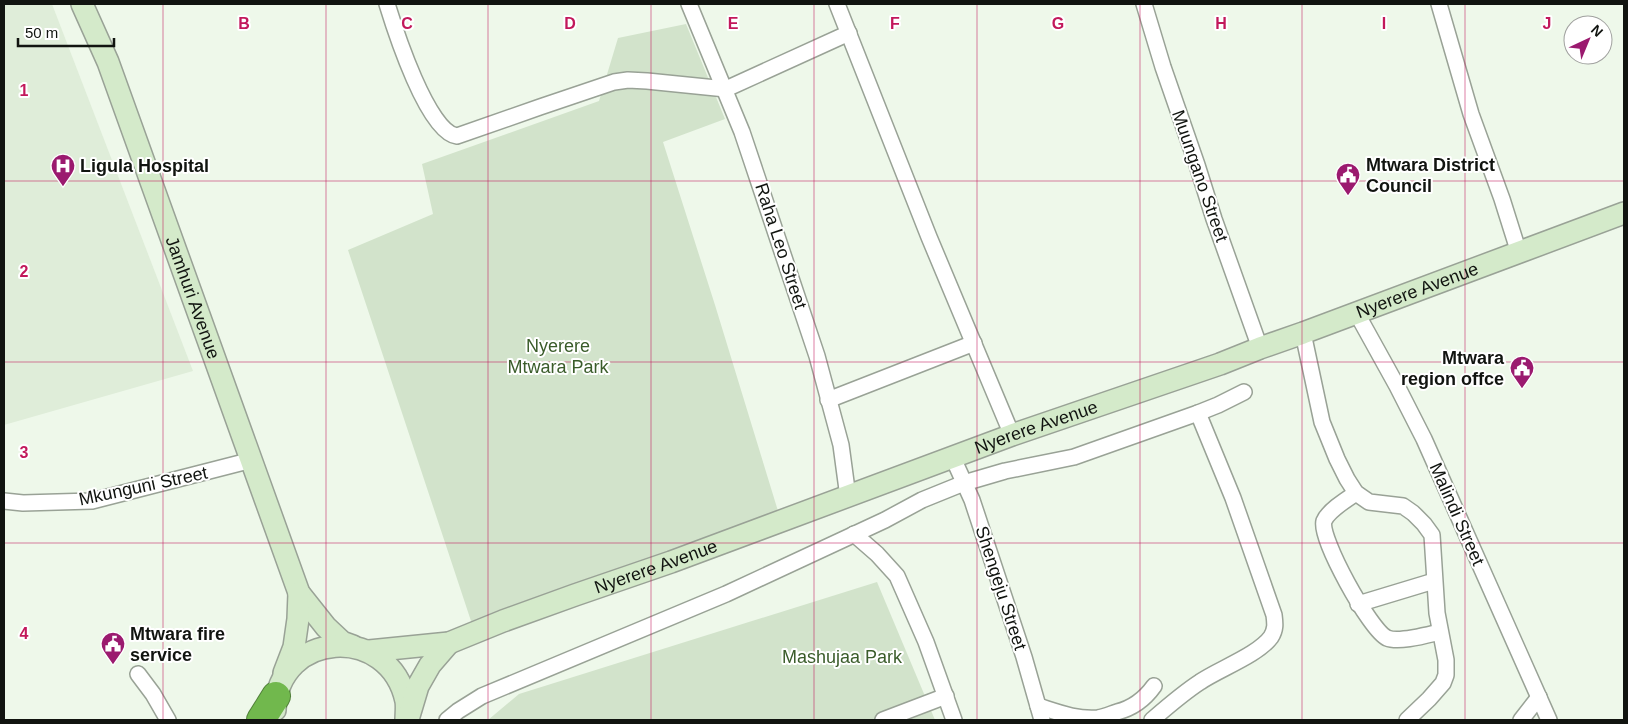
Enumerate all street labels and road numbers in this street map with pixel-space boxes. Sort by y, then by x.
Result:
street label: Muungano Street [1168,107,1232,245]
street label: Raha Leo Street [751,181,811,311]
street label: Jamhuri Avenue [162,234,224,362]
street label: Nyerere Avenue [1353,258,1481,322]
street label: Nyerere Avenue [972,397,1100,458]
street label: Malindi Street [1425,460,1489,568]
street label: Mkunguni Street [77,463,209,509]
street label: Shengeju Street [972,524,1030,652]
street label: Nyerere Avenue [592,536,720,598]

